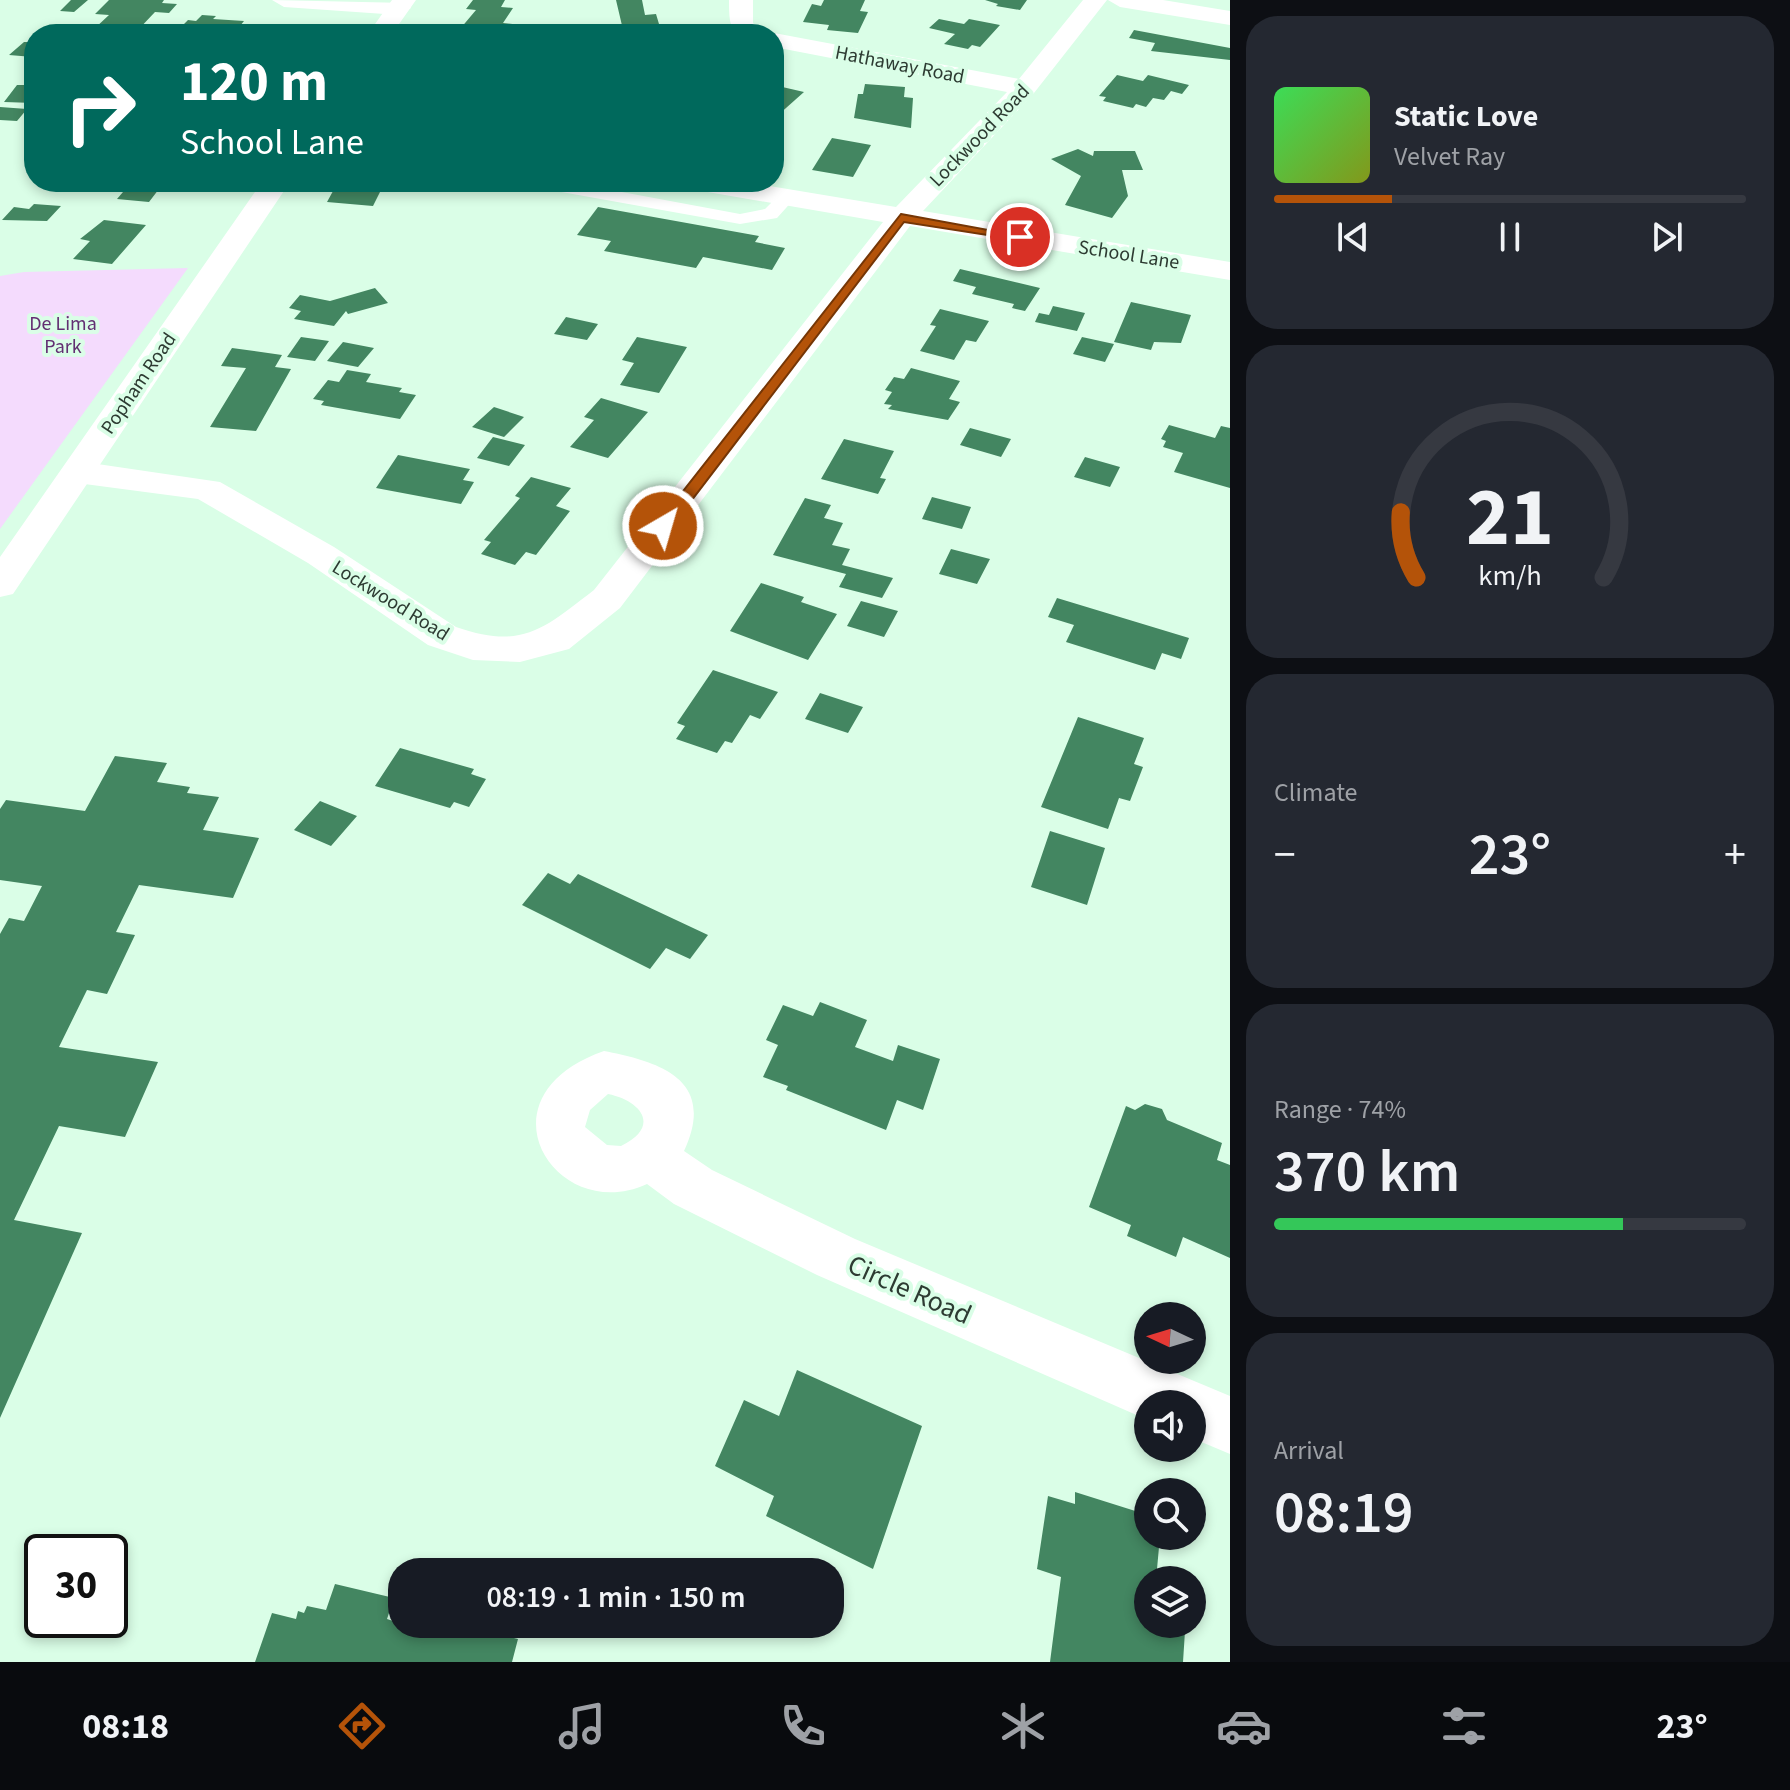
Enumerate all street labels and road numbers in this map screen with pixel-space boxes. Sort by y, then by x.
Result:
street label: Hathaway Road [833,39,967,91]
street label: Lockwood Road [923,78,1036,193]
street label: School Lane [1076,233,1182,277]
street label: Popham Road [94,327,183,440]
street label: Lockwood Road [327,554,454,648]
street label: Circle Road [841,1245,978,1335]

